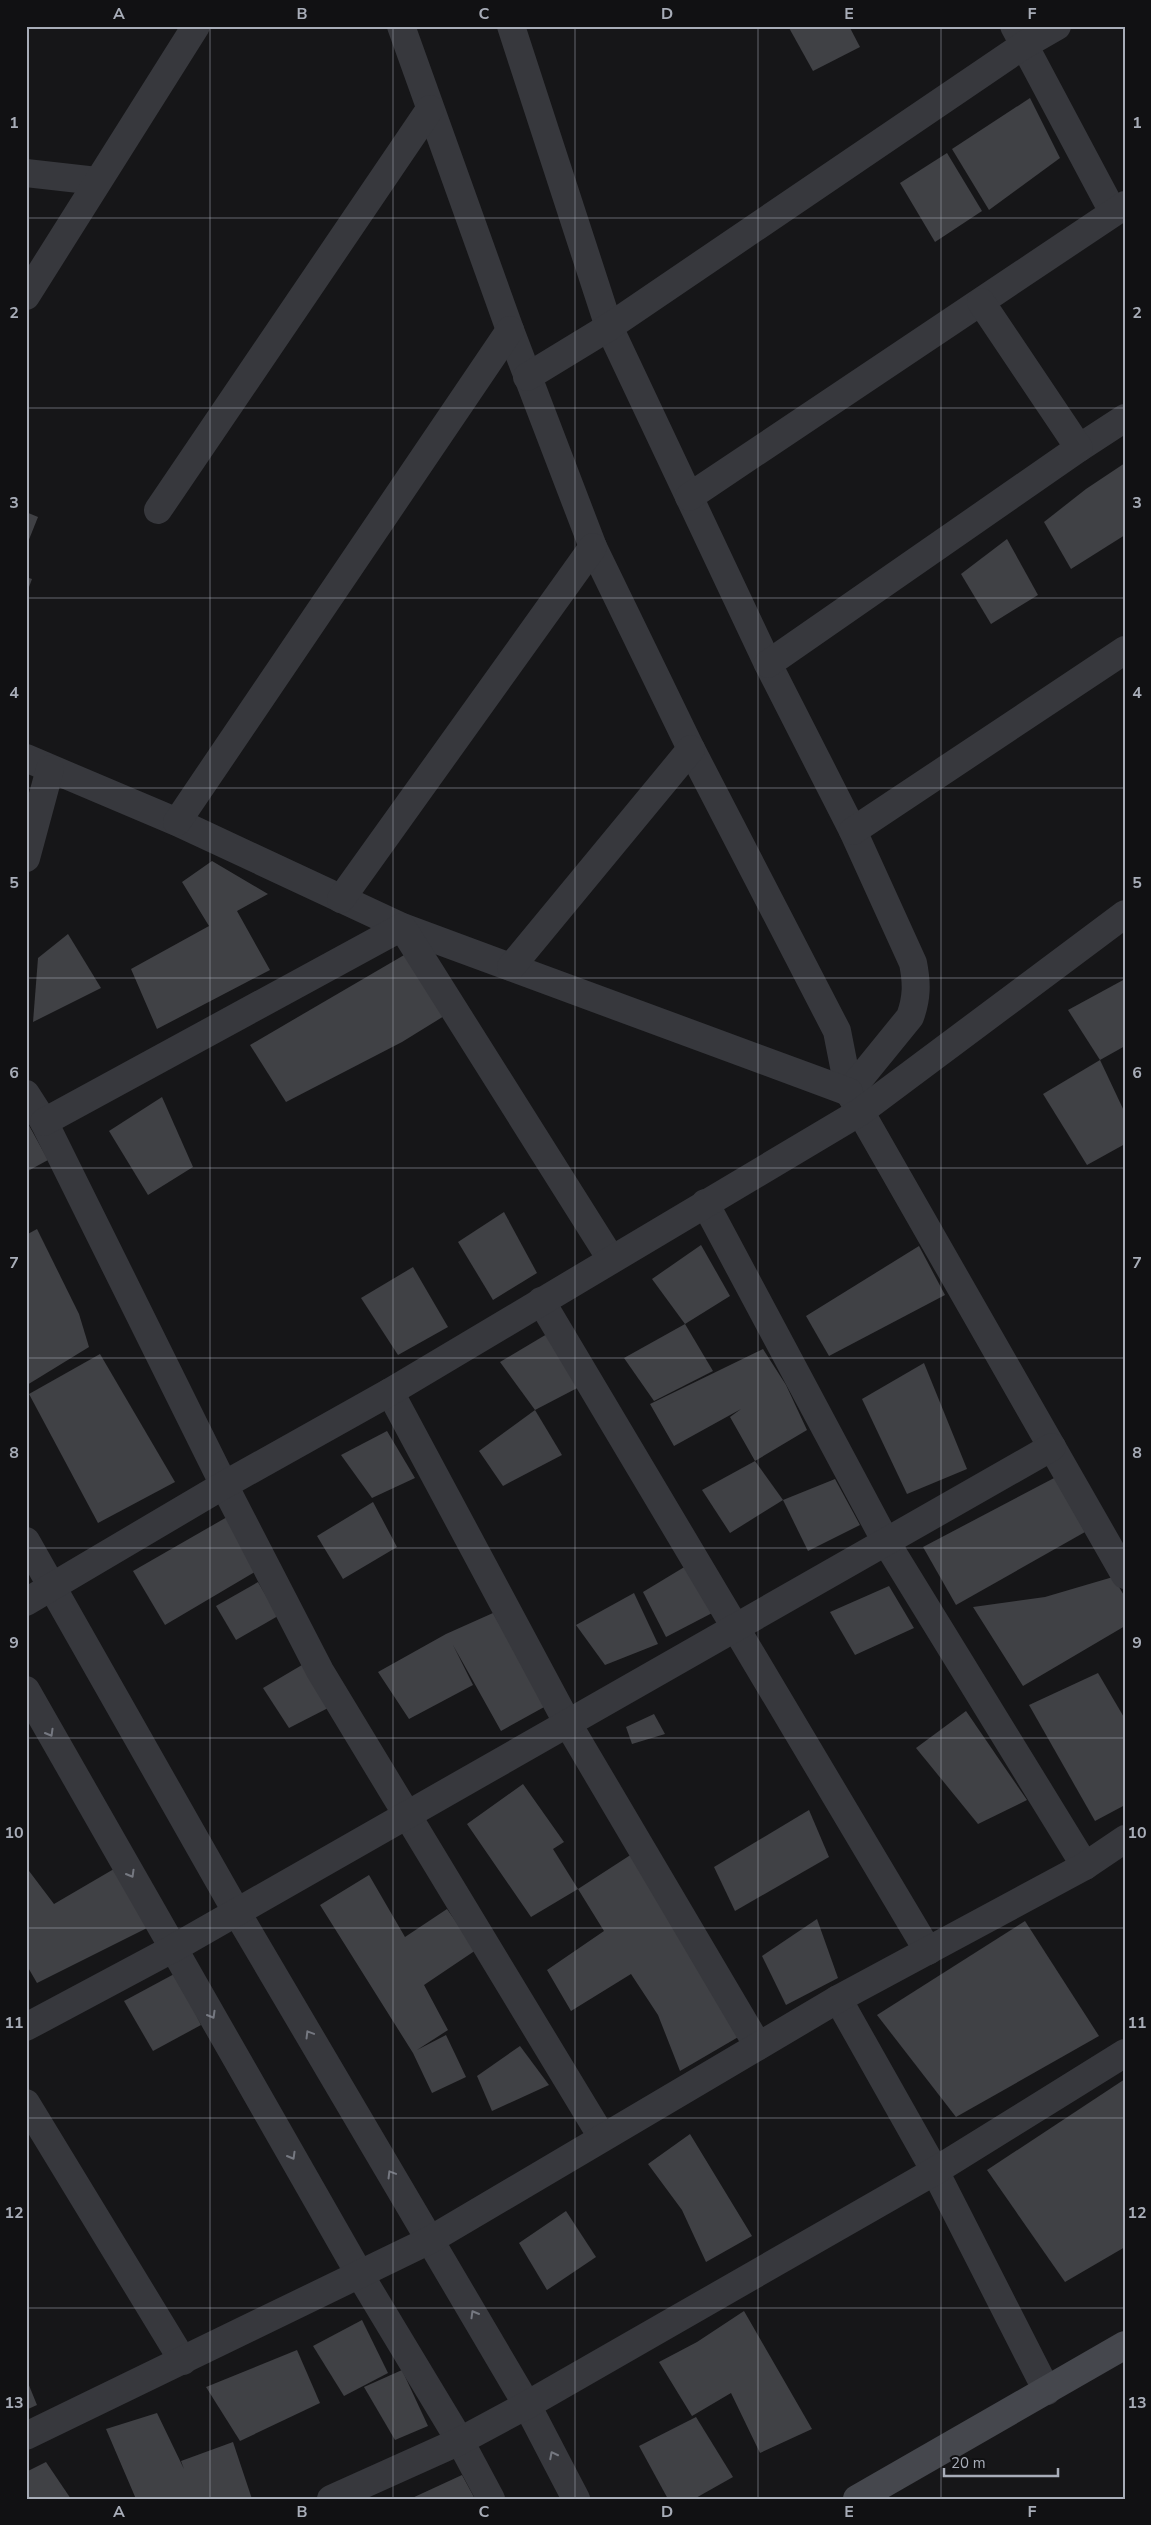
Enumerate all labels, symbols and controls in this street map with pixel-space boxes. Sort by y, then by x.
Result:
text: A [113,3,125,25]
text: B [296,3,308,25]
text: C [479,3,490,25]
text: D [661,3,673,25]
text: E [844,3,854,25]
text: F [1028,3,1037,25]
text: 1 [9,112,19,134]
text: 1 [1132,112,1142,134]
text: 2 [9,302,19,324]
text: 2 [1132,302,1142,324]
text: 3 [9,492,19,514]
text: 3 [1132,492,1142,514]
text: 4 [9,682,19,704]
text: 4 [1132,682,1142,704]
text: 5 [9,872,19,894]
text: 5 [1132,872,1142,894]
text: 6 [9,1062,19,1084]
text: 6 [1132,1062,1142,1084]
text: 7 [9,1252,19,1274]
text: 7 [1132,1252,1142,1274]
text: 8 [9,1442,19,1464]
text: 8 [1132,1442,1142,1464]
text: 9 [9,1632,19,1654]
text: 9 [1132,1632,1142,1654]
one-way arrow [44,1727,54,1736]
text: 10 [4,1822,24,1844]
text: 10 [1127,1822,1147,1844]
one-way arrow [125,1868,135,1877]
one-way arrow [205,2010,215,2019]
text: 11 [4,2012,24,2034]
text: 11 [1127,2012,1147,2034]
one-way arrow [305,2030,315,2039]
one-way arrow [286,2151,296,2160]
one-way arrow [388,2170,398,2179]
text: 12 [4,2202,24,2224]
text: 12 [1127,2202,1147,2224]
one-way arrow [470,2310,480,2319]
text: 13 [4,2392,24,2414]
text: 13 [1127,2392,1147,2414]
scale bar [944,2445,1057,2477]
one-way arrow [549,2452,559,2461]
text: 20 m [951,2453,986,2473]
text: A [113,2501,125,2523]
text: B [296,2501,308,2523]
text: C [479,2501,490,2523]
text: D [661,2501,673,2523]
text: E [844,2501,854,2523]
text: F [1028,2501,1037,2523]

